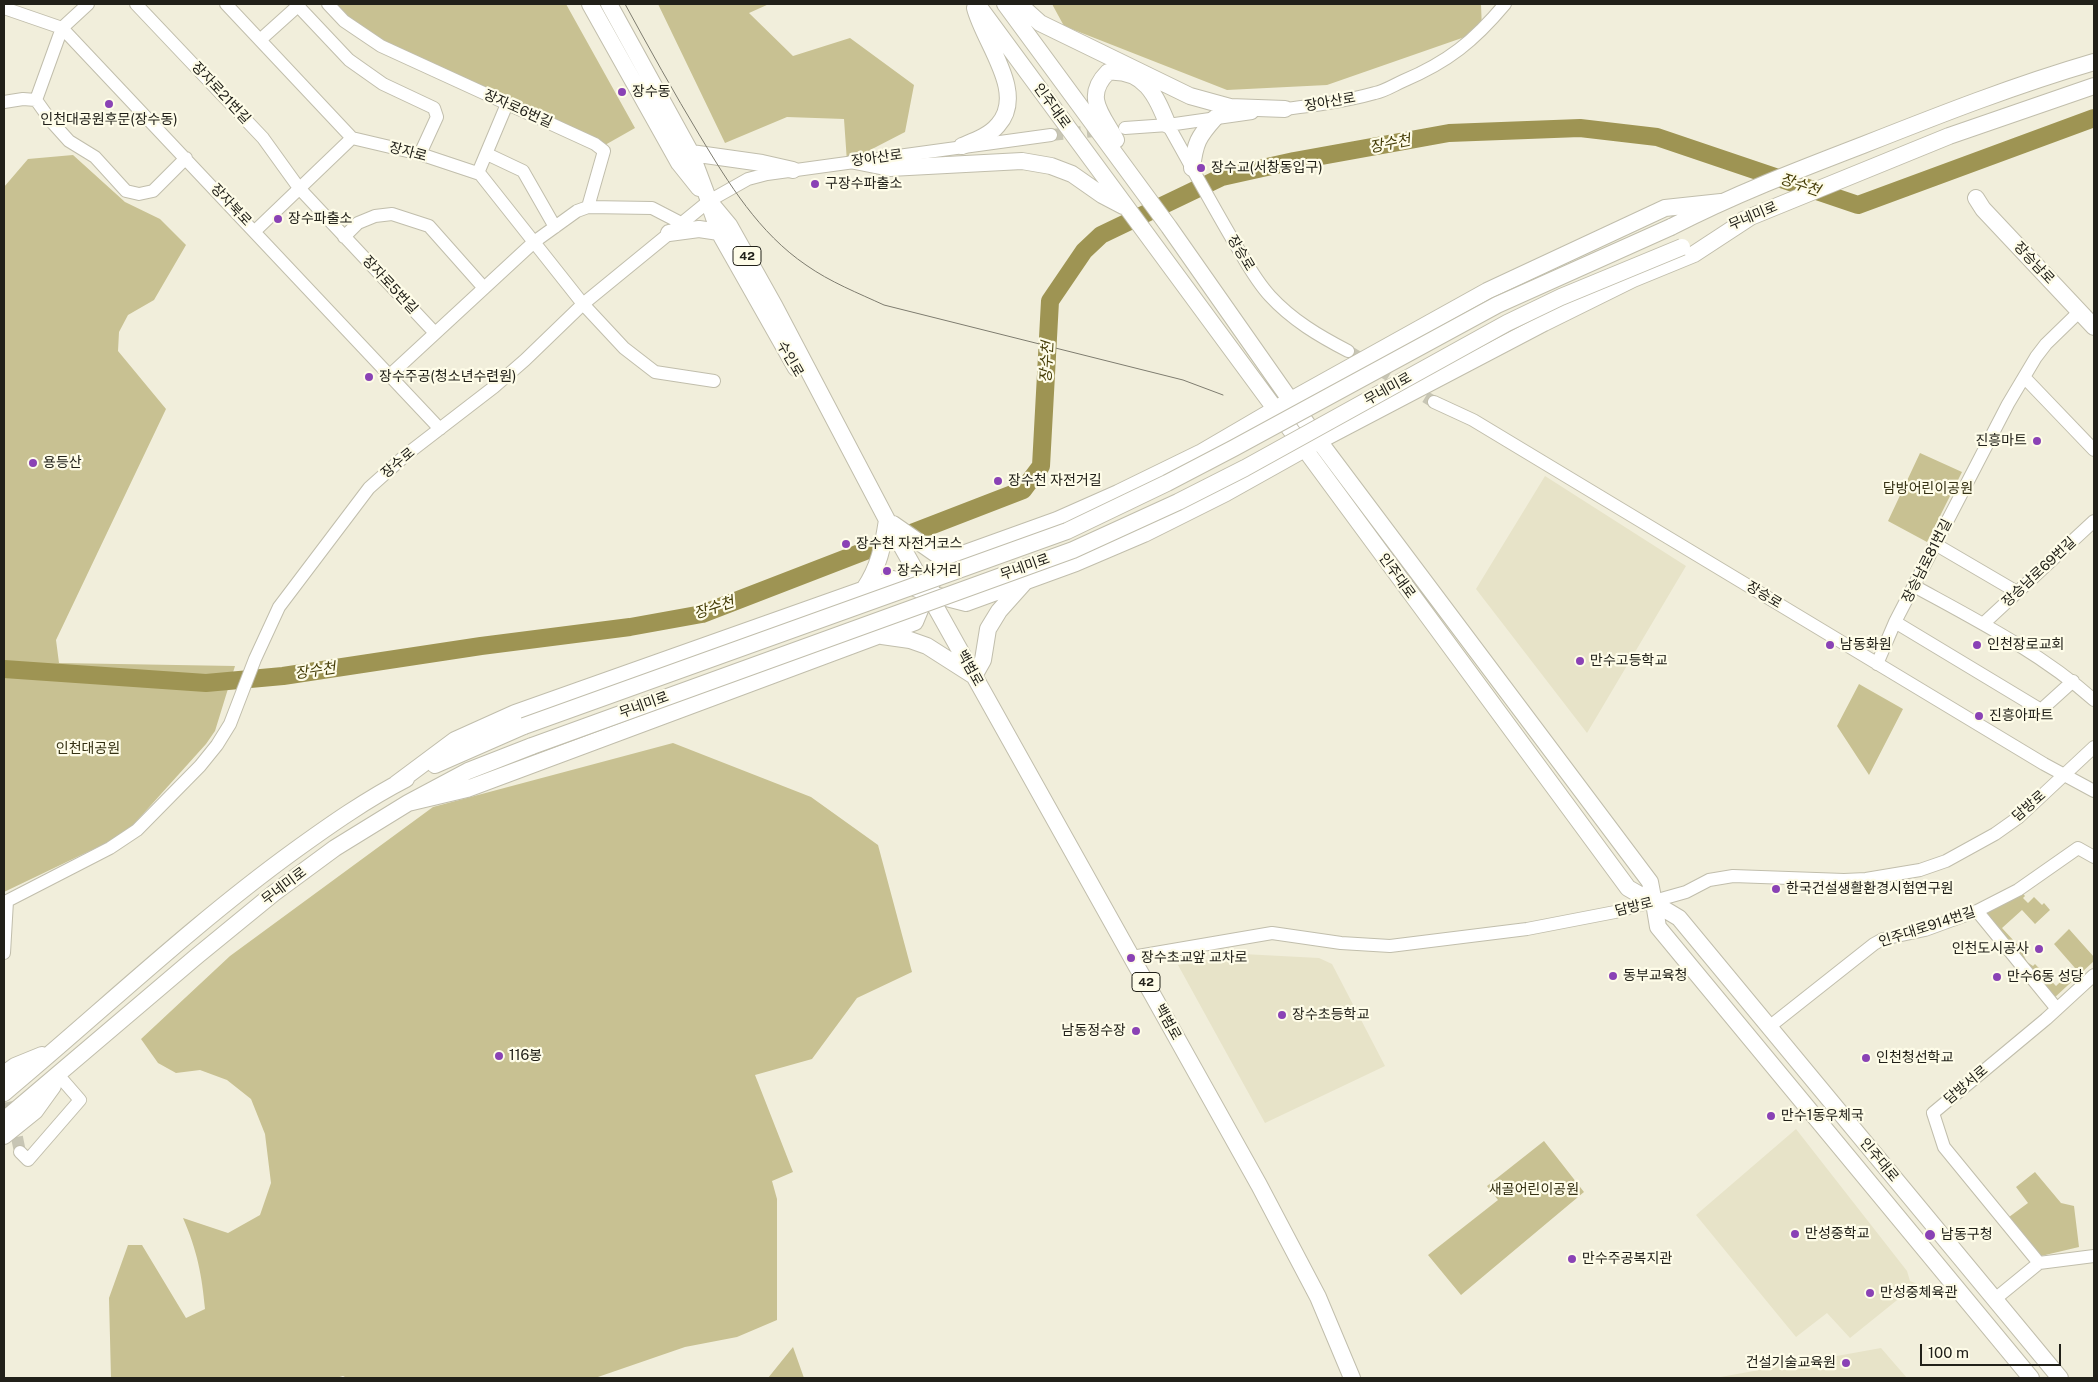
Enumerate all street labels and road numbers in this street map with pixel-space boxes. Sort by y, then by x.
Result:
street label: 장자로21번길 [188,59,254,127]
street label: 인주대로 [1030,80,1074,132]
street label: 장자로6번길 [481,86,555,132]
street label: 장아산로 [1303,89,1357,115]
street label: 장자로 [387,139,429,165]
street label: 장아산로 [850,146,904,170]
street label: 장자북로 [207,180,255,230]
street label: 무네미로 [1726,198,1780,234]
street label: 장승로 [1224,232,1258,274]
street label: 장승남로 [2010,238,2058,288]
road number: 42 [733,247,761,266]
street label: 장자로5번길 [359,252,421,318]
street label: 수인로 [773,338,807,380]
street label: 무네미로 [1361,369,1415,409]
street label: 장수로 [378,444,418,482]
street label: 장승남로81번길 [1899,516,1955,606]
street label: 장승남로69번길 [1999,534,2079,610]
street label: 무네미로 [998,550,1052,584]
street label: 인주대로 [1375,550,1419,602]
street label: 장승로 [1743,578,1785,612]
street label: 백범로 [953,647,987,689]
street label: 무네미로 [617,688,671,722]
street label: 담방로 [2009,787,2049,825]
street label: 무네미로 [258,864,310,908]
street label: 담방로 [1613,894,1655,920]
street label: 인주대로914번길 [1877,903,1977,951]
road number: 42 [1132,972,1160,992]
street label: 백범로 [1151,1001,1185,1043]
street label: 담방서로 [1941,1062,1991,1108]
street label: 인주대로 [1856,1135,1902,1185]

